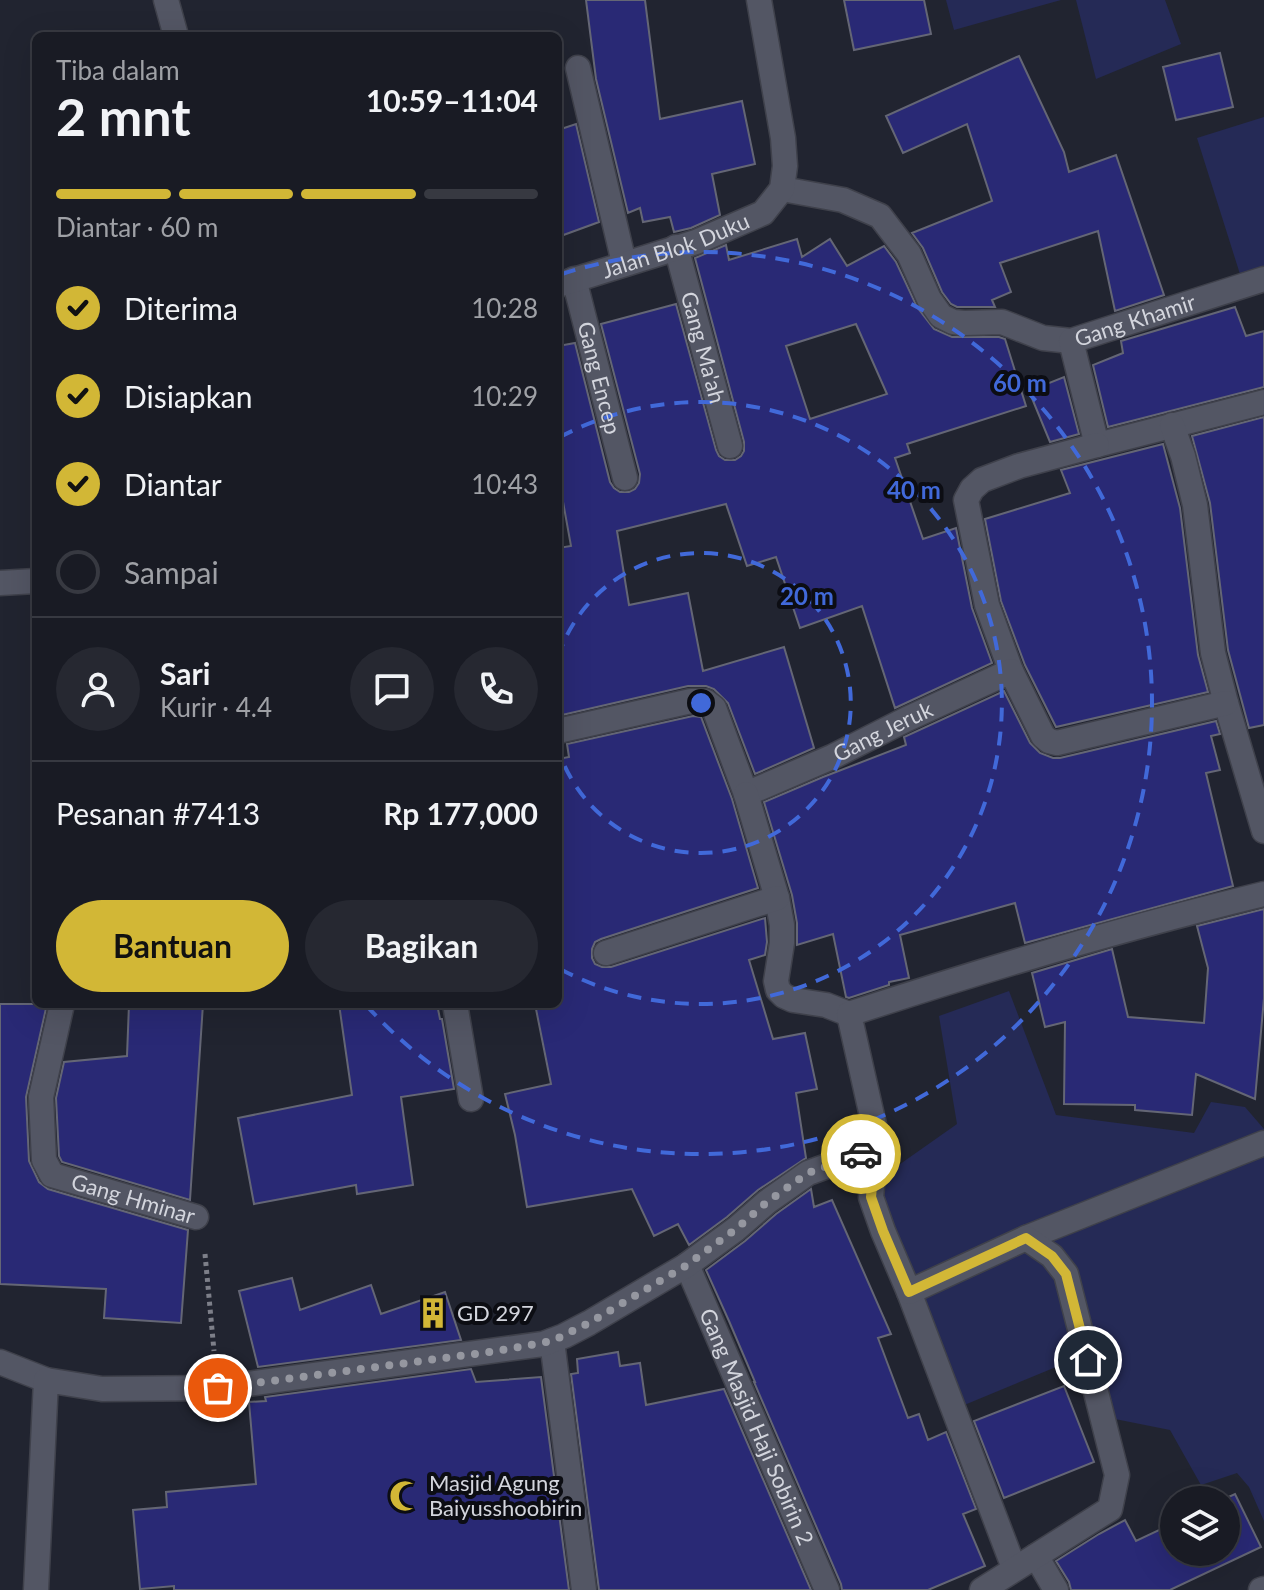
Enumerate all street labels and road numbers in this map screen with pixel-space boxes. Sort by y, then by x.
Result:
street label: Jalan Blok Duku [598,207,753,284]
street label: Gang Ma'ah [676,288,732,406]
street label: Gang Khamir [1071,288,1199,352]
street label: Gang Encep [572,318,627,437]
street label: Gang Jeruk [828,695,937,767]
street label: Gang Hminar [68,1167,198,1229]
street label: Gang Masjid Haji Sobirin 2 [694,1304,820,1549]

